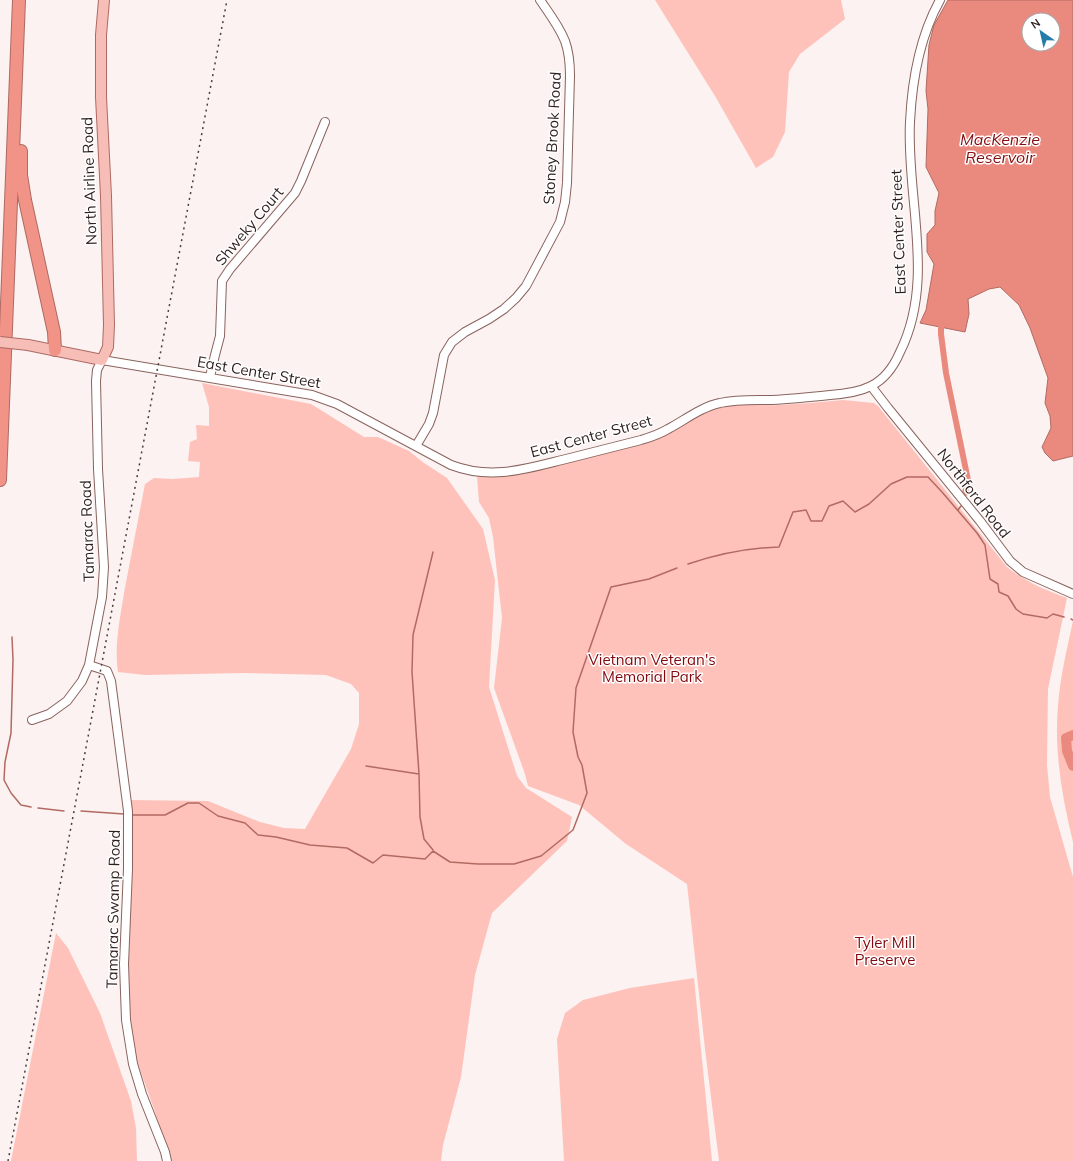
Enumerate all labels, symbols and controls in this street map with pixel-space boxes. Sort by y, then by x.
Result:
north arrow [1021,12,1061,52]
text: N [1028,16,1043,32]
street label: Stoney Brook Road [539,71,565,205]
street label: North Airline Road [77,117,101,245]
water label: MacKenzie Reservoir [960,129,1040,167]
street label: East Center Street [886,169,910,295]
street label: Shweky Court [211,183,287,269]
street label: East Center Street [196,352,322,392]
street label: East Center Street [528,411,654,461]
street label: Northford Road [933,445,1015,541]
street label: Tamarac Road [76,480,98,582]
park label: Vietnam Veteran's Memorial Park [588,650,716,686]
street label: Tamarac Swamp Road [102,829,124,989]
park label: Tyler Mill Preserve [855,933,915,969]

